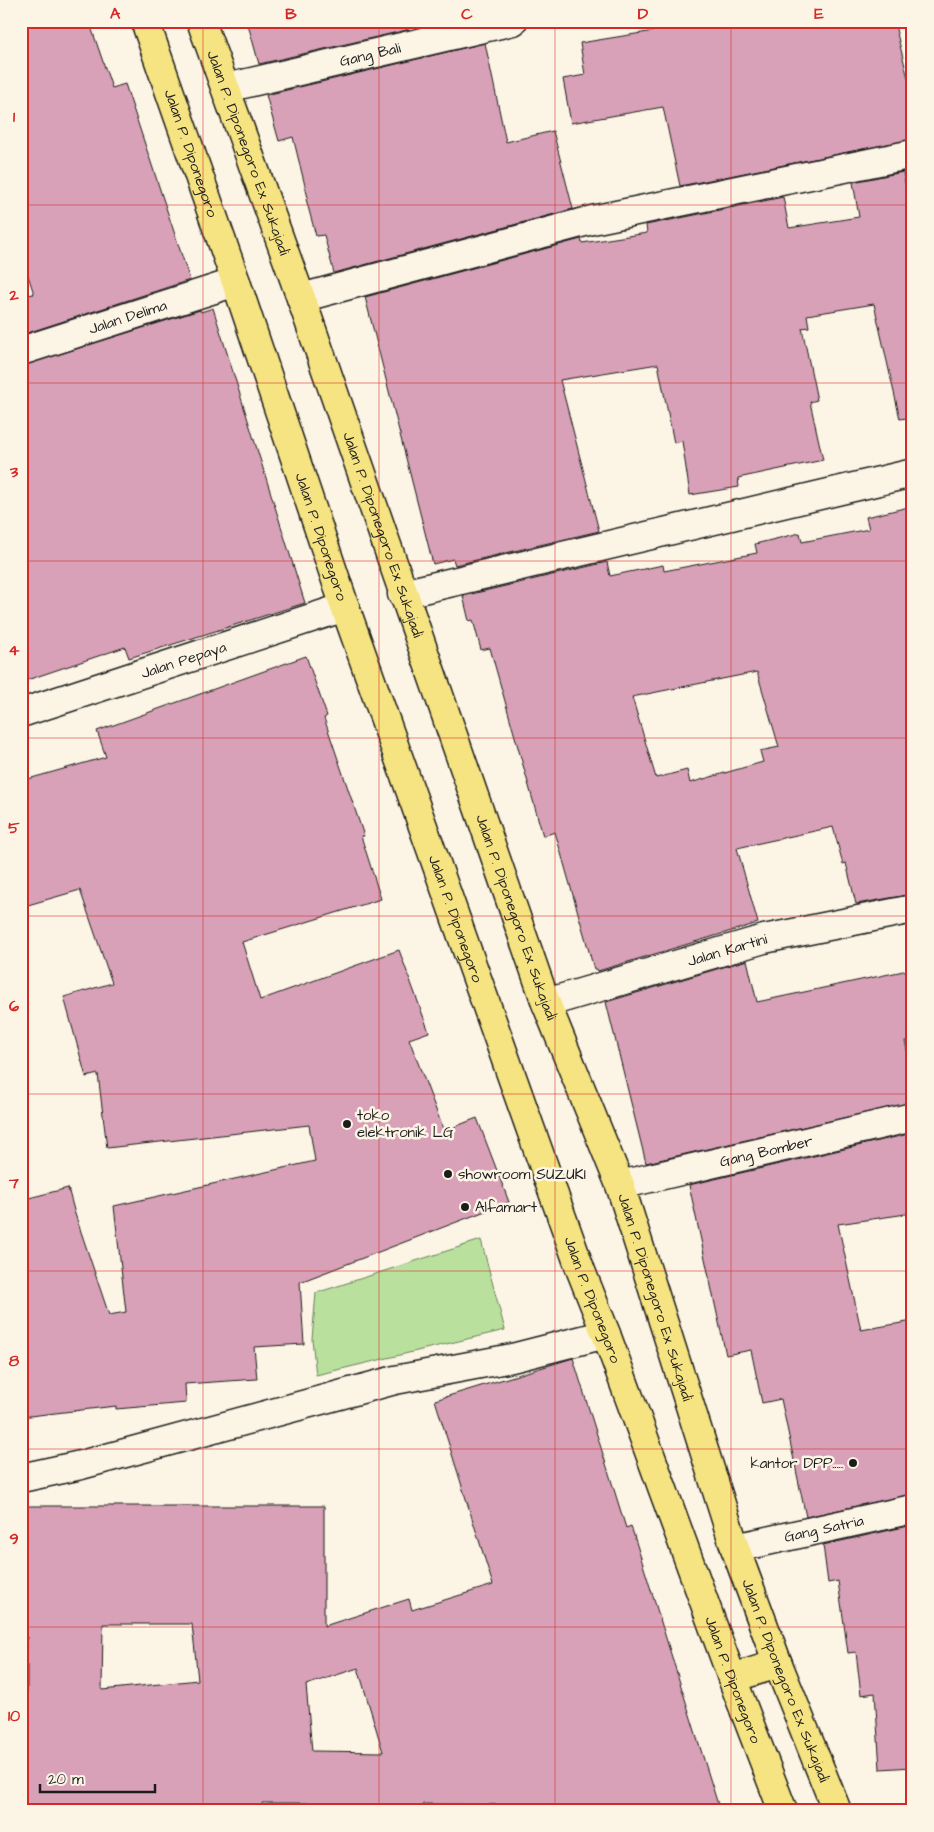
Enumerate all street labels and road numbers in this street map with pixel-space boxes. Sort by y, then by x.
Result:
street label: Gang Bali [337,37,404,72]
street label: Jalan P. Diponegoro Ex Sukajadi [202,47,295,259]
street label: Jalan P. Diponegoro [159,86,223,221]
street label: Jalan Delima [86,294,170,339]
street label: Jalan P. Diponegoro Ex Sukajadi [338,429,429,641]
street label: Jalan P. Diponegoro [290,470,353,604]
street label: Jalan Pepaya [138,636,229,684]
street label: Jalan P. Diponegoro Ex Sukajadi [471,811,563,1024]
street label: Jalan P. Diponegoro [423,852,488,986]
street label: Jalan Kartini [685,928,770,971]
street label: Gang Bomber [718,1130,815,1172]
street label: Jalan P. Diponegoro Ex Sukajadi [613,1191,698,1404]
street label: Jalan P. Diponegoro [559,1234,627,1367]
street label: Gang Satria [782,1510,866,1547]
street label: Jalan P. Diponegoro Ex Sukajadi [737,1576,835,1786]
street label: Jalan P. Diponegoro [700,1613,767,1747]

